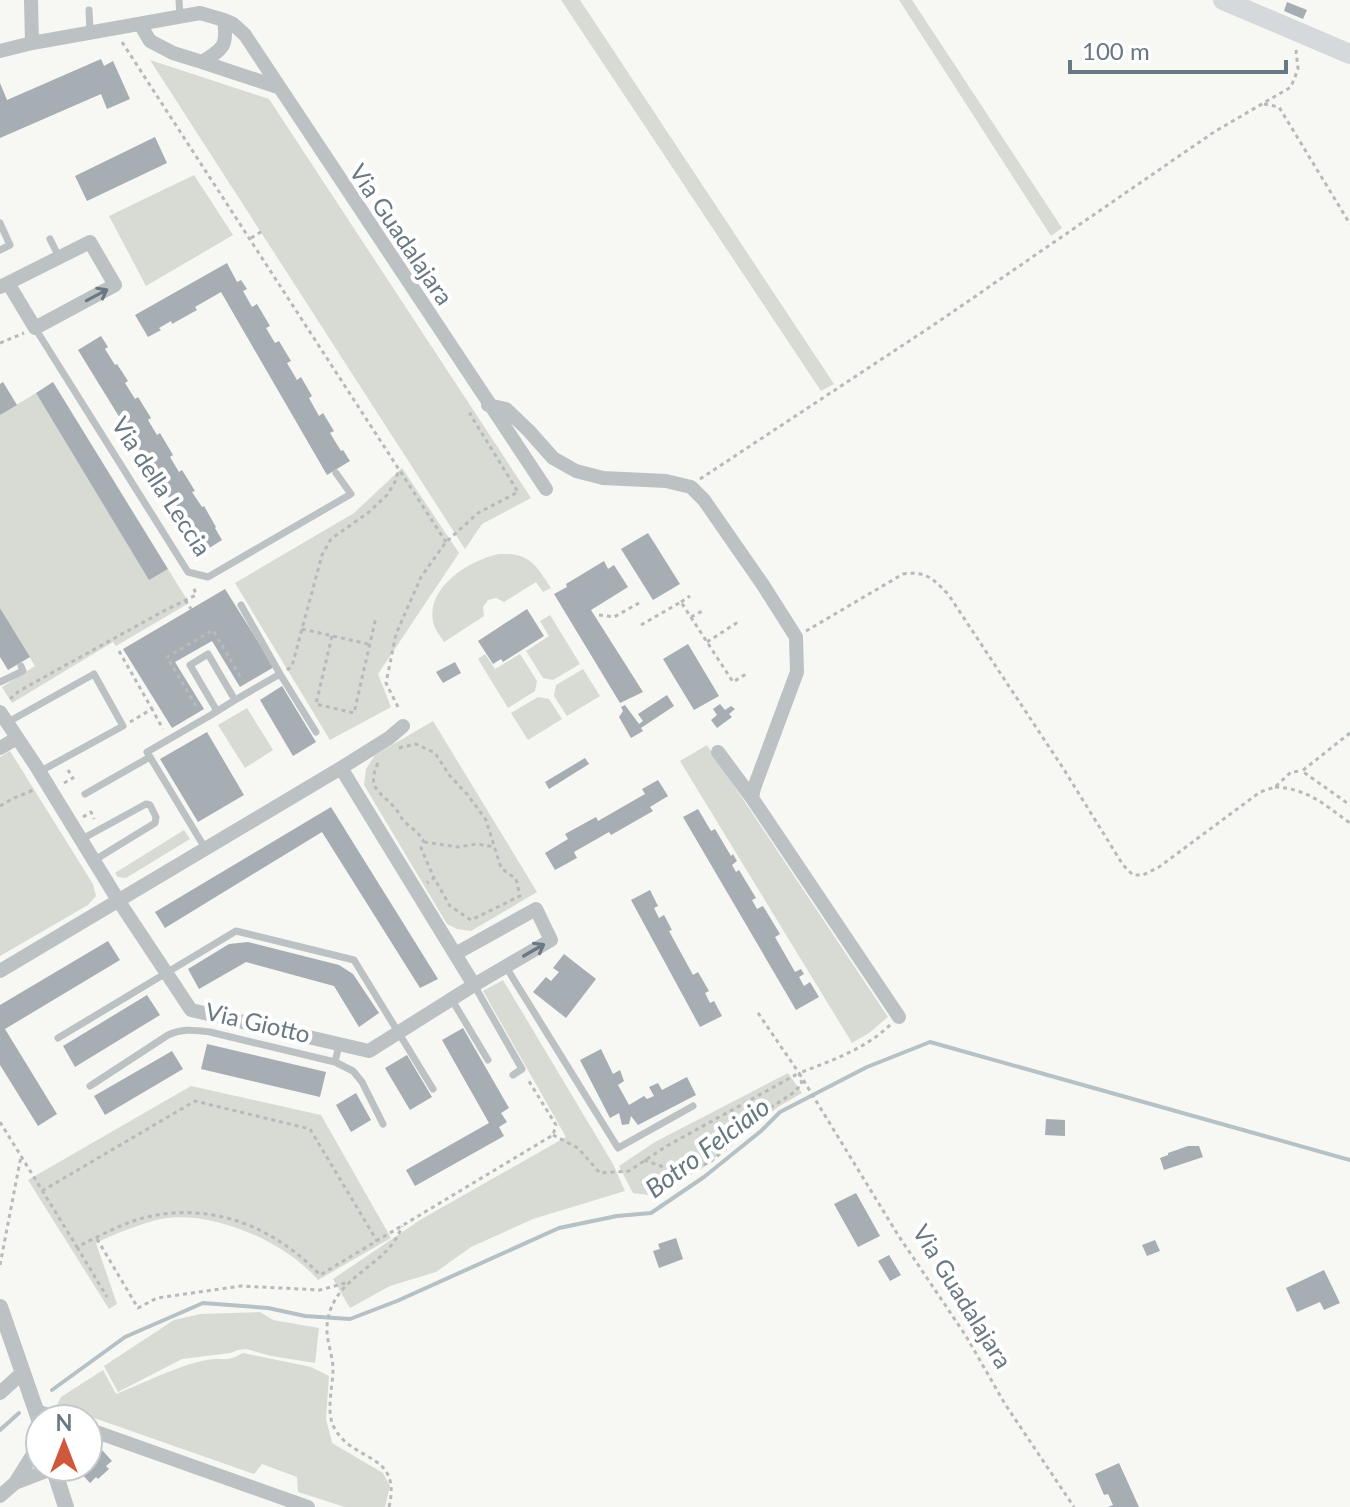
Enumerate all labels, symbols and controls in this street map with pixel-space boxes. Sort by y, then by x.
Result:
scale bar [1070,24,1286,74]
text: 100 m [1082,36,1150,65]
street label: Via Guadalajara [344,158,460,310]
one-way arrow [85,287,108,303]
street label: Via della Leccia [106,411,218,561]
one-way arrow [522,942,545,958]
street label: Via Giotto [203,996,313,1048]
water label: Botro Felciaio [639,1090,775,1204]
street label: Via Guadalajara [907,1219,1019,1373]
north arrow [24,1403,104,1483]
text: N [56,1409,72,1436]

